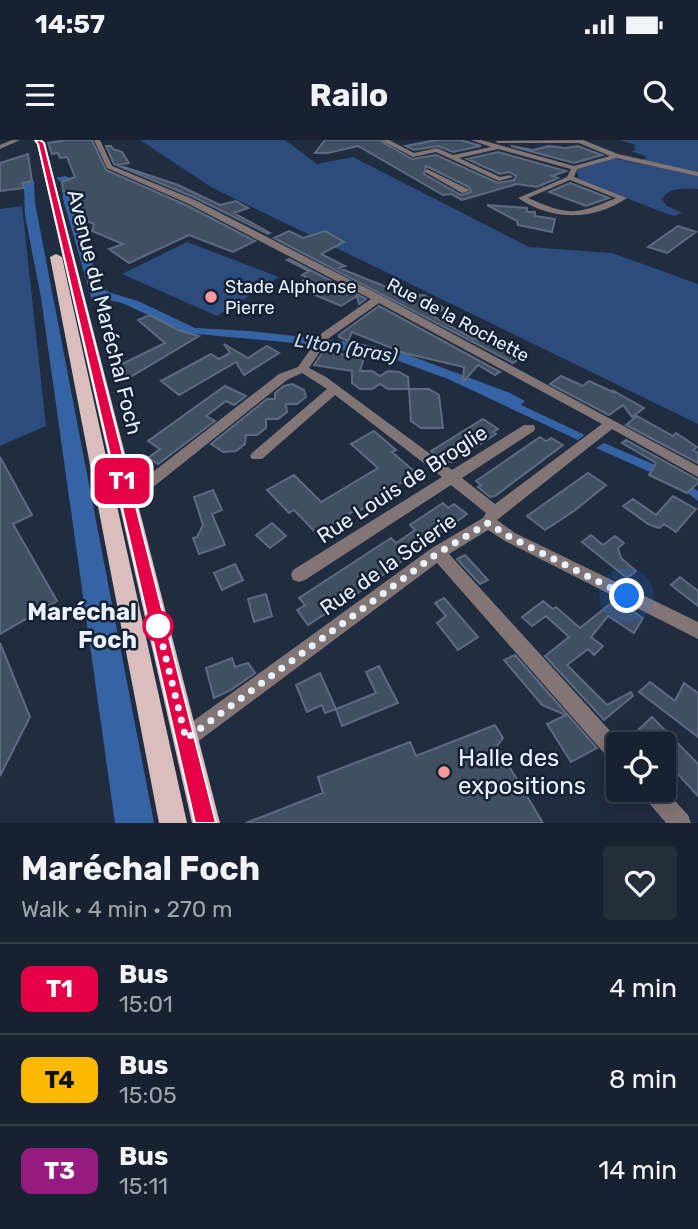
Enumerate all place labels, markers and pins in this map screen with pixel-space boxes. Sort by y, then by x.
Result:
place label: Stade Alphonse Pierre [225,276,357,319]
marker: Stade Alphonse Pierre [203,289,219,305]
place label: Maréchal Foch [27,598,137,654]
marker: Maréchal Foch [143,611,173,641]
place label: Halle des expositions [458,744,586,800]
marker: Halle des expositions [436,764,452,780]

